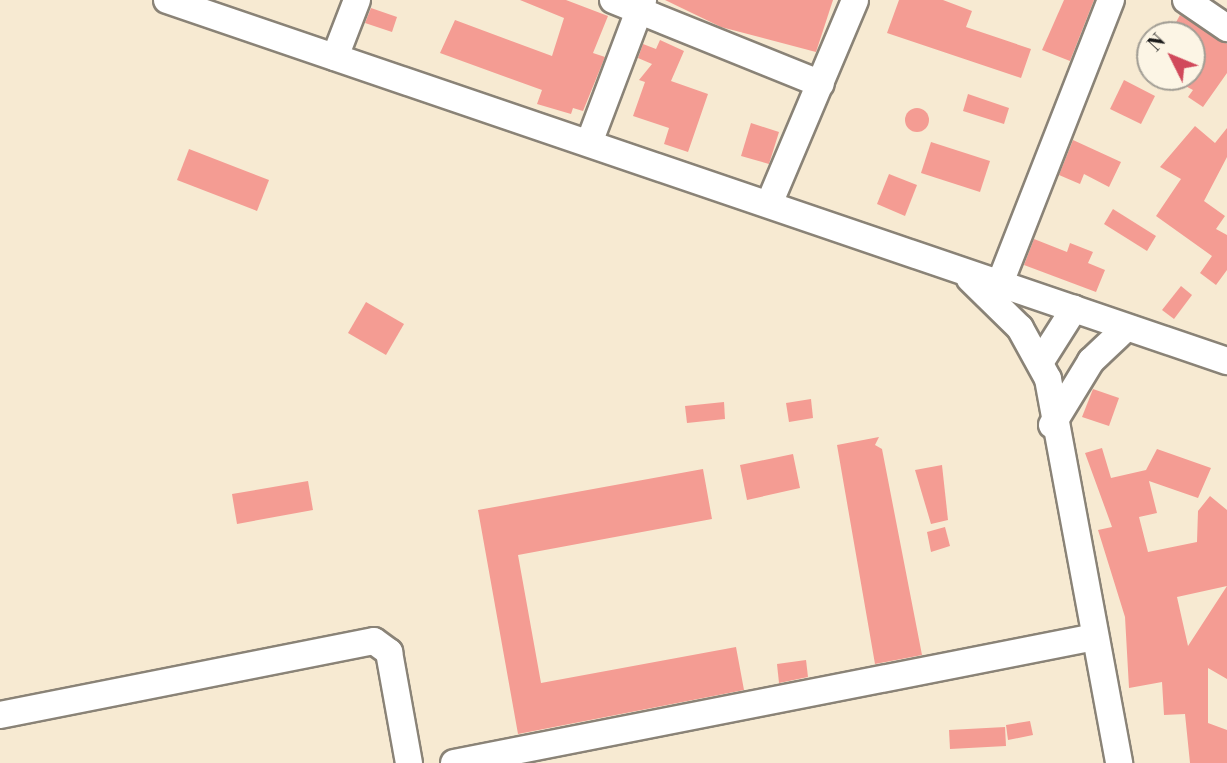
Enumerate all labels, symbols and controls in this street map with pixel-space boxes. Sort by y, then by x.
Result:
north arrow [1136,21,1206,91]
text: N [1143,29,1171,57]

